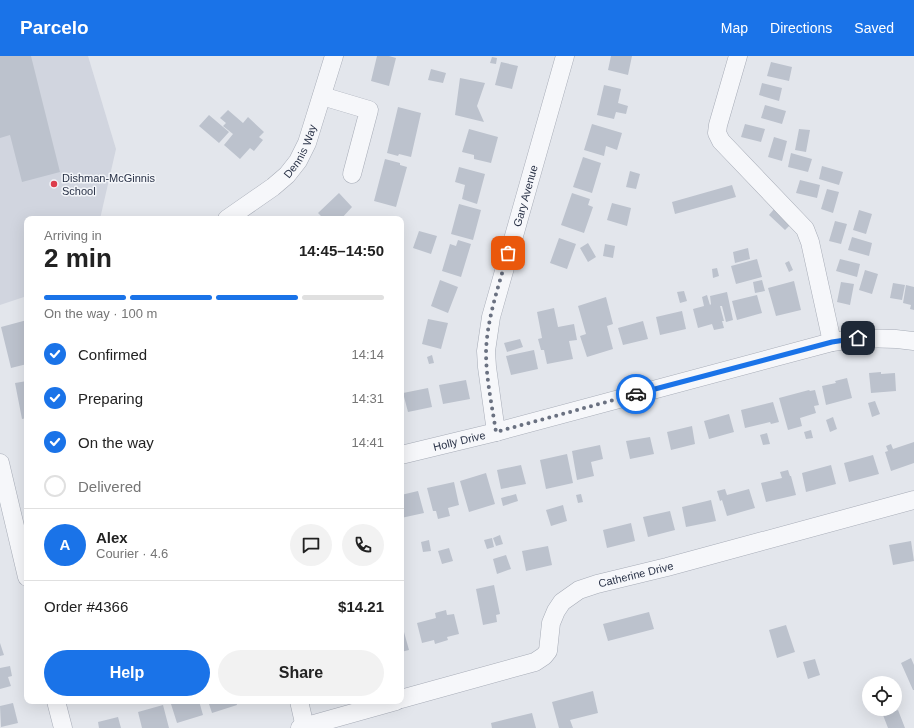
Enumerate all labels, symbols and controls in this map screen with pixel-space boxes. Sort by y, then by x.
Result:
text: Parcelo [20,17,89,38]
text: Map [721,20,748,36]
text: Directions [770,20,832,36]
text: Saved [854,20,894,36]
street label: Dennis Way [281,123,319,180]
street label: Gary Avenue [511,164,540,228]
place label: Dishman-McGinnis School [62,172,155,197]
marker: Dishman-McGinnis School [49,179,59,189]
text: Arriving in [44,228,102,243]
pin [491,236,525,270]
text: 14:45–14:50 [299,242,384,259]
icon: bag [497,242,519,264]
text: 2 min [44,243,112,273]
text: On the way · 100 m [44,306,157,321]
pin [841,321,875,355]
icon: home [847,327,869,349]
icon: check [44,343,66,365]
text: Confirmed [78,346,147,363]
text: 14:14 [351,347,384,362]
courier [616,374,656,414]
icon: car [625,383,647,405]
icon: check [44,387,66,409]
text: Preparing [78,390,143,407]
text: 14:31 [351,391,384,406]
street label: Holly Drive [432,429,487,453]
icon: check [44,431,66,453]
text: On the way [78,434,154,451]
text: 14:41 [351,435,384,450]
text: Delivered [78,478,141,495]
button: chat [290,524,332,566]
button: phone [342,524,384,566]
text: Alex [96,529,128,546]
text: A [60,536,70,553]
text: Courier · 4.6 [96,546,168,561]
street label: Catherine Drive [597,560,675,589]
text: Order #4366 [44,598,128,615]
text: $14.21 [338,598,384,615]
button: Help [44,650,210,696]
button: Share [218,650,384,696]
map controls [862,676,902,716]
button: locate [862,676,902,716]

